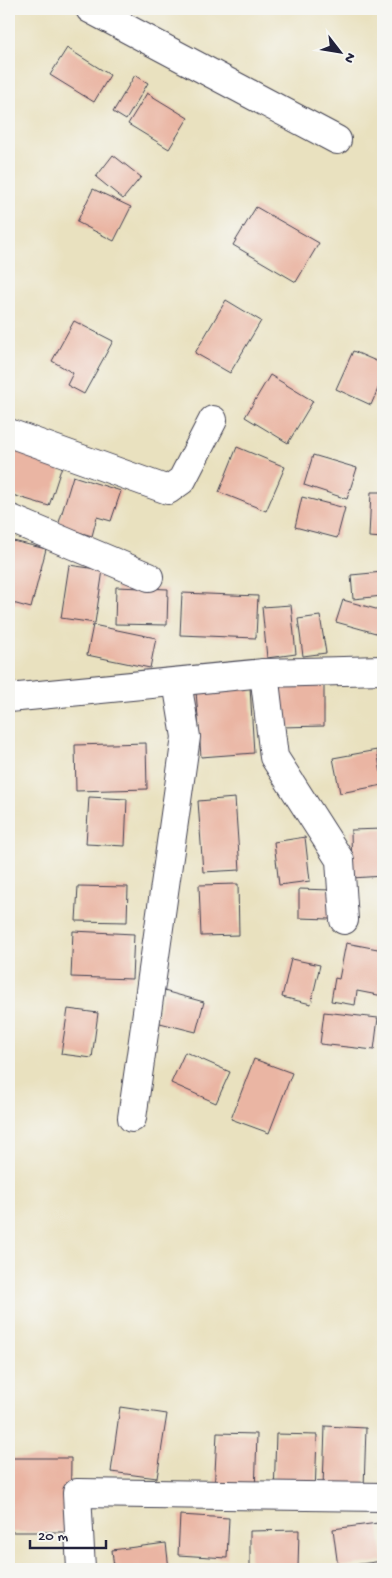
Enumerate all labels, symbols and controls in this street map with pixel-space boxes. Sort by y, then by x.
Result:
north arrow [314,28,364,78]
text: N [339,49,359,66]
scale bar [30,1518,106,1550]
text: 20 m [38,1528,68,1546]

